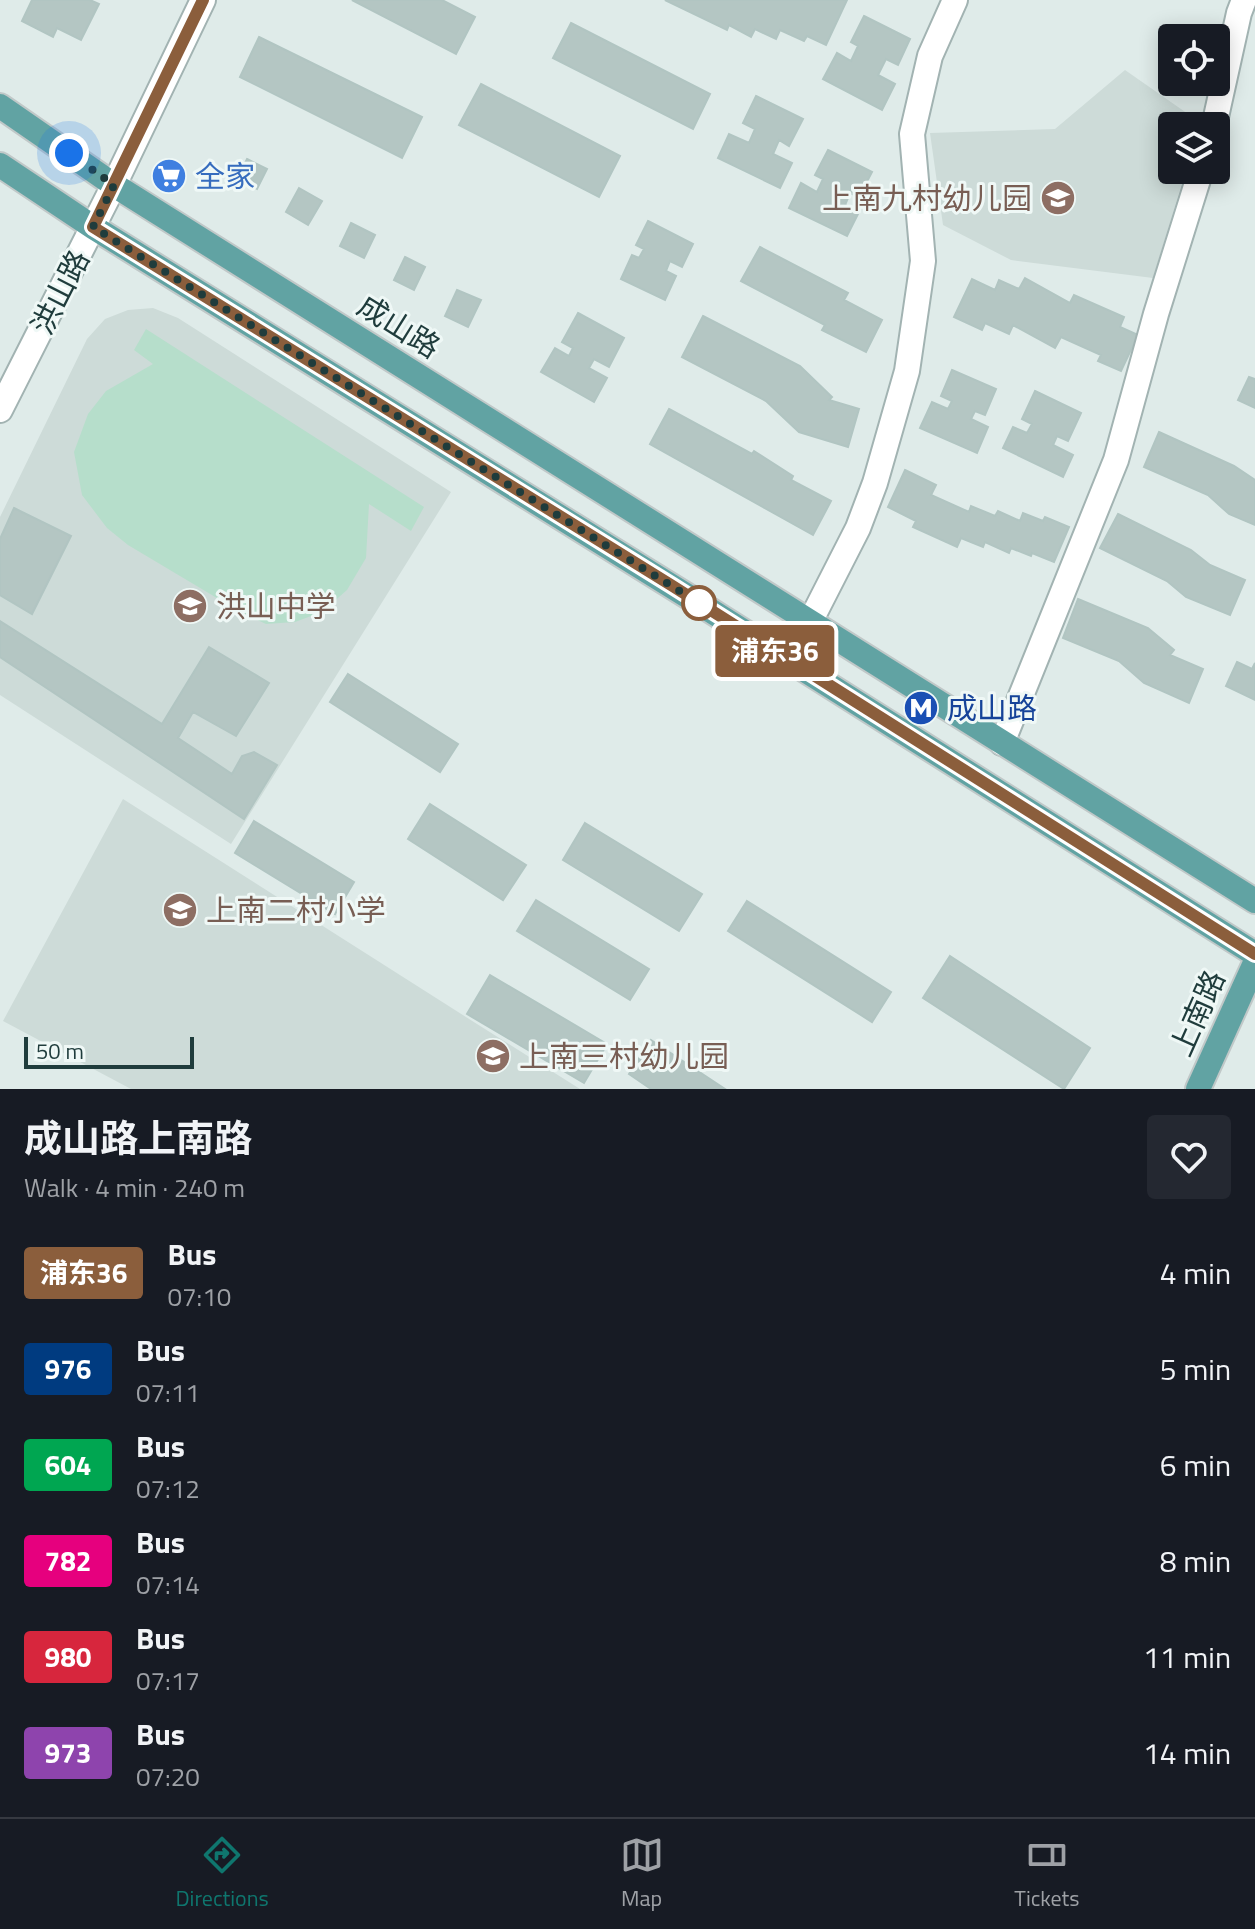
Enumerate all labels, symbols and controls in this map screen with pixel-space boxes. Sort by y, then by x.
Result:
map controls [1158,24,1230,184]
button: locate [1158,24,1230,96]
button: layers [1158,112,1230,184]
your location [49,133,89,173]
place label: 全家 [195,153,255,199]
supermarket icon: 全家 [150,157,188,195]
place label: 上南九村幼儿园 [822,175,1032,221]
school or university icon: 上南九村幼儿园 [1039,179,1077,217]
street label: 洪山路 [19,241,101,343]
street label: 成山路 [349,283,449,369]
place label: 洪山中学 [216,583,336,629]
unlabelled marker [682,586,716,620]
school or university icon: 洪山中学 [171,587,209,625]
line badge: 浦东36 [719,625,831,677]
text: 浦东36 [731,629,819,672]
place label: 成山路 [947,685,1037,731]
metro station icon: 成山路 [902,689,940,727]
place label: 上南二村小学 [206,887,386,933]
school or university icon: 上南二村小学 [161,891,199,929]
street label: 上南路 [1158,963,1236,1063]
scale bar [24,1033,194,1069]
place label: 上南三村幼儿园 [519,1033,729,1079]
text: 50 m [36,1034,84,1068]
school or university icon: 上南三村幼儿园 [474,1037,512,1075]
text: 成山路上南路 [24,1109,252,1167]
button: heart [1147,1115,1231,1199]
text: Walk · 4 min · 240 m [24,1168,245,1207]
text: Bus [167,1231,216,1277]
text: 4 min [1160,1250,1231,1296]
text: 浦东36 [40,1251,127,1294]
text: 07:10 [167,1277,231,1316]
text: Bus [136,1327,185,1373]
text: 5 min [1160,1346,1231,1392]
text: 976 [44,1347,92,1390]
text: 07:11 [136,1373,200,1412]
text: Bus [136,1423,185,1469]
text: 6 min [1160,1442,1231,1488]
text: 604 [44,1443,92,1486]
text: 07:12 [136,1469,200,1508]
text: Bus [136,1519,185,1565]
text: 8 min [1160,1538,1231,1584]
text: 782 [44,1539,92,1582]
text: 07:14 [136,1565,200,1604]
text: Bus [136,1615,185,1661]
text: 11 min [1143,1634,1231,1680]
text: 980 [44,1635,92,1678]
text: 07:17 [136,1661,200,1700]
text: Bus [136,1711,185,1757]
text: 14 min [1143,1730,1231,1776]
text: 973 [44,1731,92,1774]
text: 07:20 [136,1757,200,1796]
tab: Directions [175,1833,269,1915]
tab: Map [620,1833,664,1915]
tab: Tickets [1014,1833,1080,1915]

